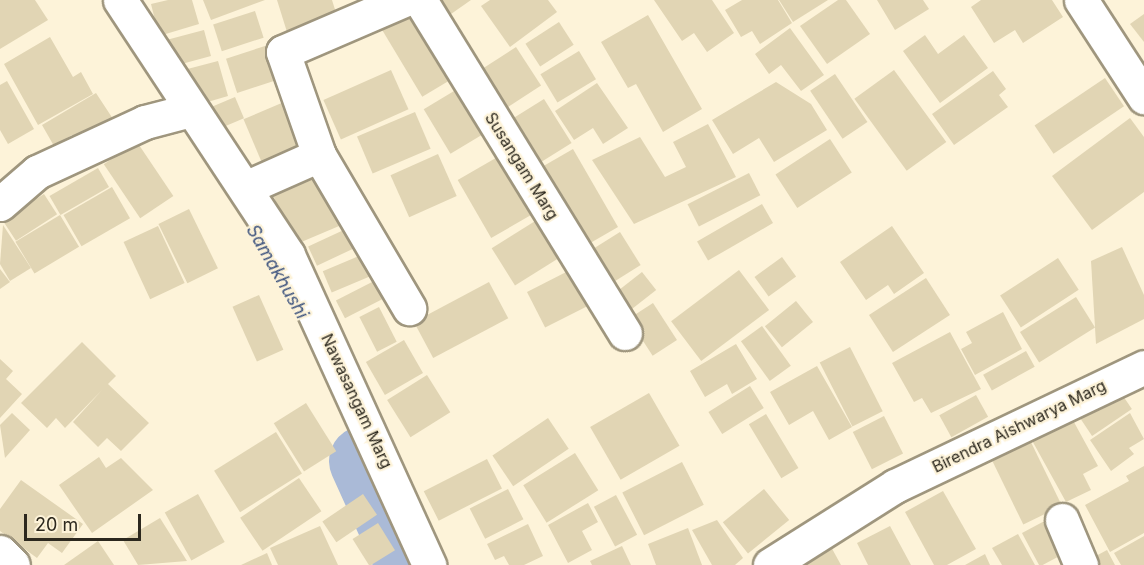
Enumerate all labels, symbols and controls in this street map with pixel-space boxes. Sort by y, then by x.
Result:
street label: Susangam Marg [481,109,563,223]
water label: Samakhushi [241,221,313,323]
street label: Nawasangam Marg [317,331,397,471]
street label: Birendra Aishwarya Marg [929,376,1109,476]
scale bar [27,502,144,540]
text: 20 m [35,514,78,535]

